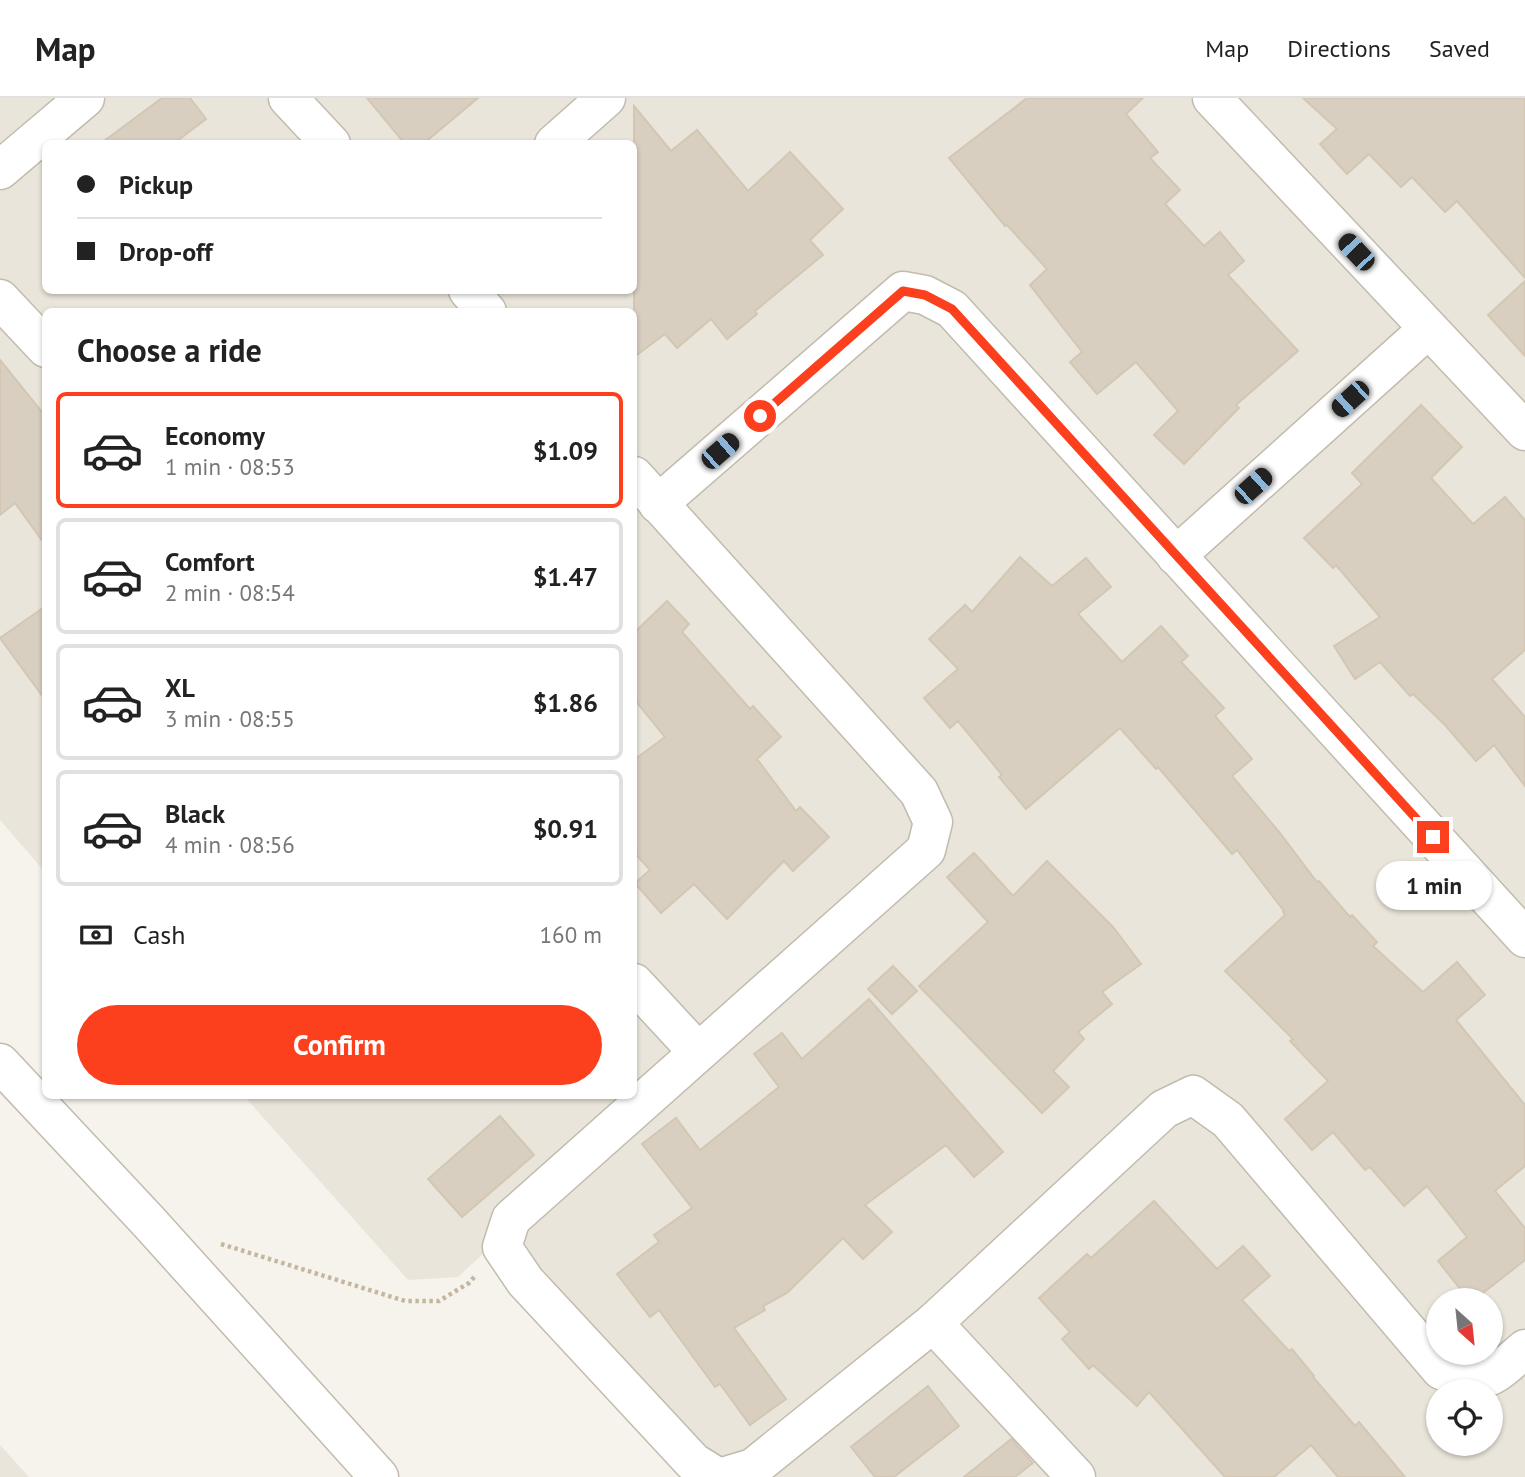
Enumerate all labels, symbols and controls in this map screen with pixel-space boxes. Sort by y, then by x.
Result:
text: Map [35,27,96,70]
text: Map [1205,33,1249,64]
text: Directions [1287,33,1391,64]
text: Saved [1429,33,1490,64]
text: Pickup [119,168,193,201]
car [1334,229,1379,275]
text: Drop-off [119,235,213,268]
text: Choose a ride [77,329,262,371]
car [1328,377,1373,421]
route start [744,400,776,432]
icon: car [81,419,144,482]
text: Economy [165,419,265,452]
car [698,429,743,473]
text: $1.09 [533,434,598,467]
text: 1 min · 08:53 [165,452,295,481]
car [1231,464,1276,508]
icon: car [81,545,144,608]
text: Comfort [165,545,255,578]
text: $1.47 [533,560,598,593]
text: 2 min · 08:54 [165,578,295,607]
icon: car [81,671,144,734]
text: XL [165,671,195,704]
text: $1.86 [533,686,598,719]
text: 3 min · 08:55 [165,704,295,733]
icon: car [81,797,144,860]
text: Black [165,797,225,830]
text: $0.91 [533,812,598,845]
route end [1417,821,1449,853]
text: 4 min · 08:56 [165,830,295,859]
callout: 1 min [1375,862,1491,910]
text: 1 min [1406,871,1462,900]
icon: cash [77,916,115,954]
text: Cash [133,918,185,951]
text: 160 m [540,920,602,949]
button: Confirm [77,1005,602,1085]
north arrow [1426,1288,1503,1365]
map controls [1426,1288,1503,1456]
button: locate [1426,1379,1503,1456]

